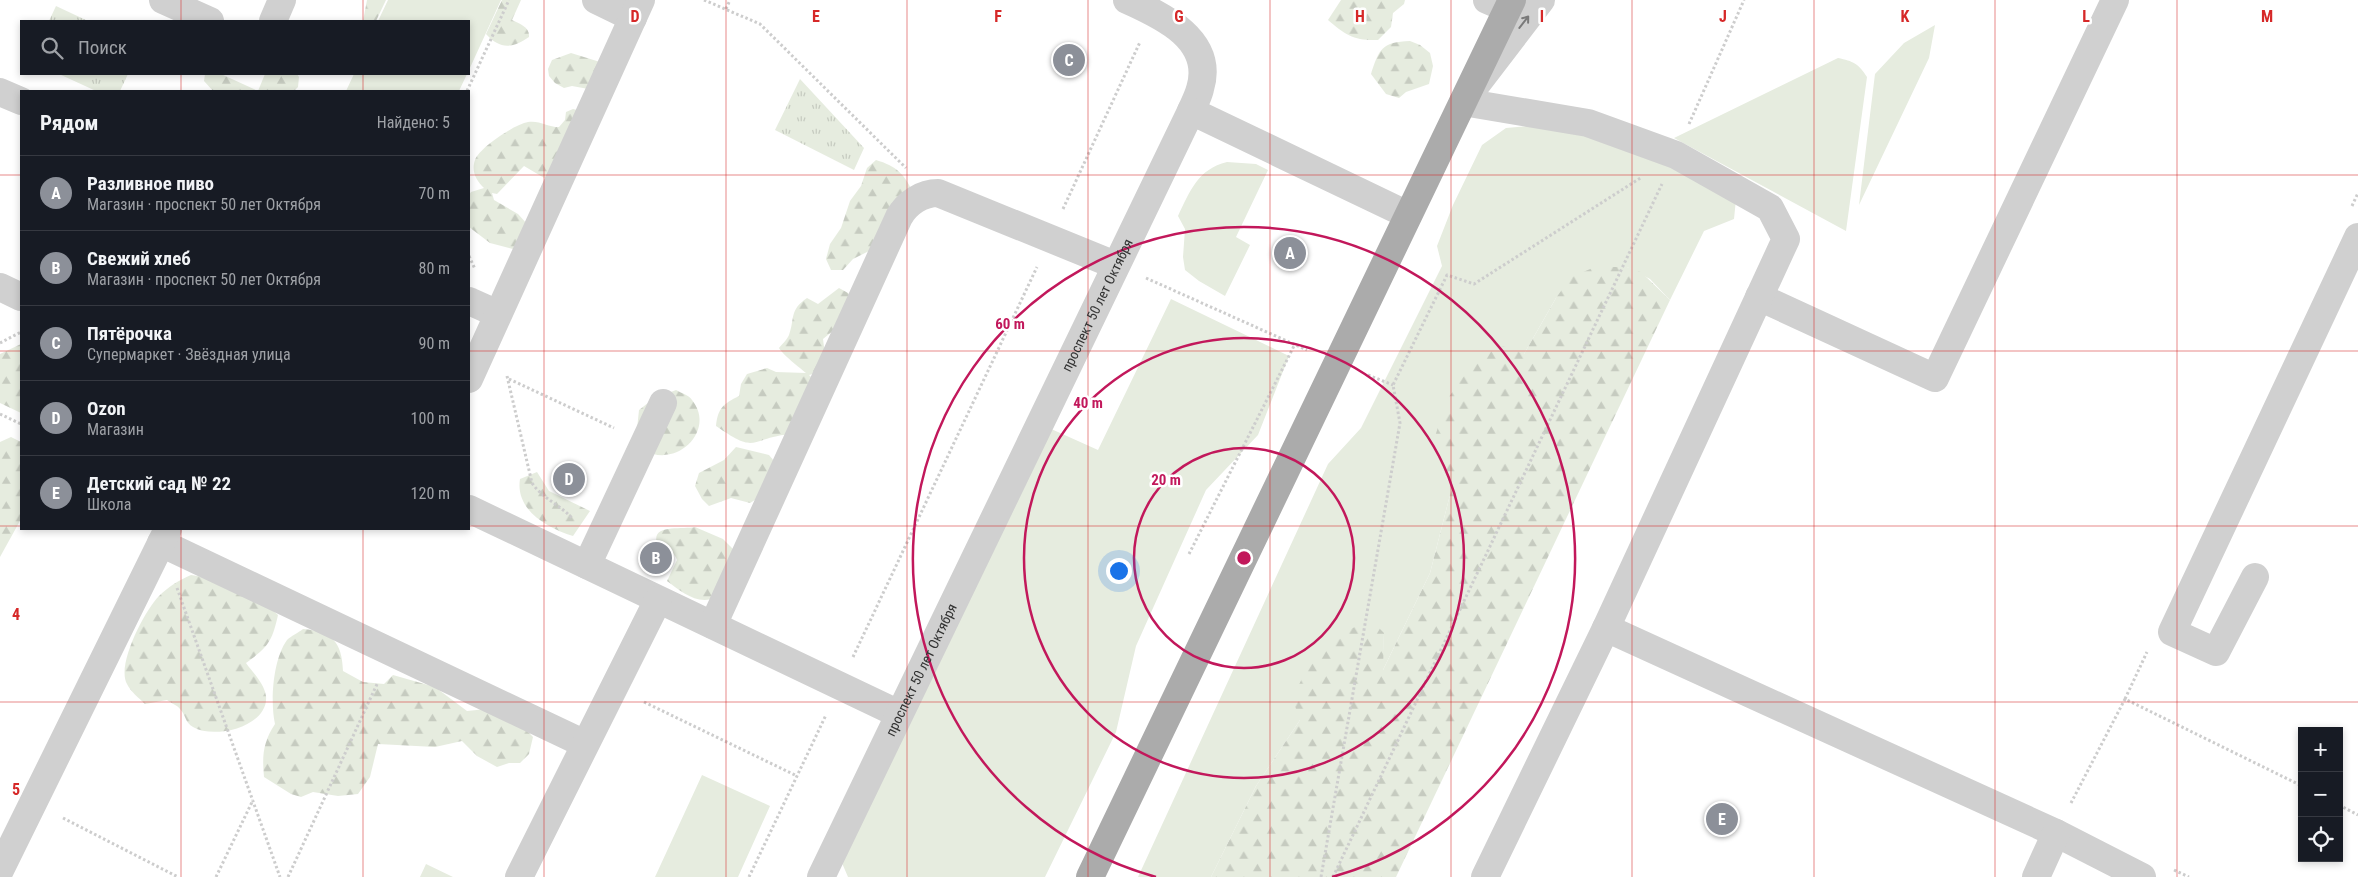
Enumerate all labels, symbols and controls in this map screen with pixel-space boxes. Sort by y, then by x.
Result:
text: D [630,7,640,26]
text: E [812,7,820,26]
text: F [994,7,1002,26]
text: G [1174,7,1184,26]
text: H [1355,7,1365,26]
text: I [1540,7,1544,26]
text: J [1719,7,1727,26]
text: K [1901,7,1910,26]
text: L [2082,7,2090,26]
text: M [2261,7,2273,26]
one-way arrow [1519,16,1530,29]
search box [20,20,470,75]
icon: search [38,34,66,62]
text: Поиск [78,36,127,59]
pin: C [1053,41,1085,79]
text: Рядом [40,111,99,135]
text: Найдено: 5 [377,113,450,132]
text: Разливное пиво [87,172,214,195]
text: A [51,184,61,203]
text: 70 m [418,184,450,203]
text: Магазин · проспект 50 лет Октября [87,195,321,214]
pin: A [1274,234,1306,272]
street label: проспект 50 лет Октября [1058,236,1136,374]
text: Свежий хлеб [87,247,191,270]
text: B [52,259,60,278]
text: 80 m [418,259,450,278]
text: Магазин · проспект 50 лет Октября [87,270,321,289]
text: 60 m [995,315,1025,333]
text: Пятёрочка [87,322,172,345]
text: C [51,334,61,353]
text: 90 m [418,334,450,353]
text: Супермаркет · Звёздная улица [87,345,291,364]
text: 40 m [1073,394,1103,412]
text: Ozon [87,397,126,420]
text: D [51,409,61,428]
text: 100 m [411,409,450,428]
text: Магазин [87,420,144,439]
pin: D [553,460,585,498]
text: 20 m [1151,471,1181,489]
text: Детский сад № 22 [87,472,231,495]
text: E [52,484,60,503]
text: 120 m [411,484,450,503]
text: Школа [87,495,131,514]
pin: B [640,539,672,577]
centre of rings [1235,549,1253,567]
your location [1106,558,1132,584]
street label: проспект 50 лет Октября [882,601,960,739]
text: 4 [12,605,20,624]
map controls [2298,727,2343,862]
button: + [2298,727,2343,772]
button: − [2298,772,2343,817]
text: 5 [12,780,20,799]
pin: E [1706,800,1738,838]
button: locate [2298,817,2343,862]

